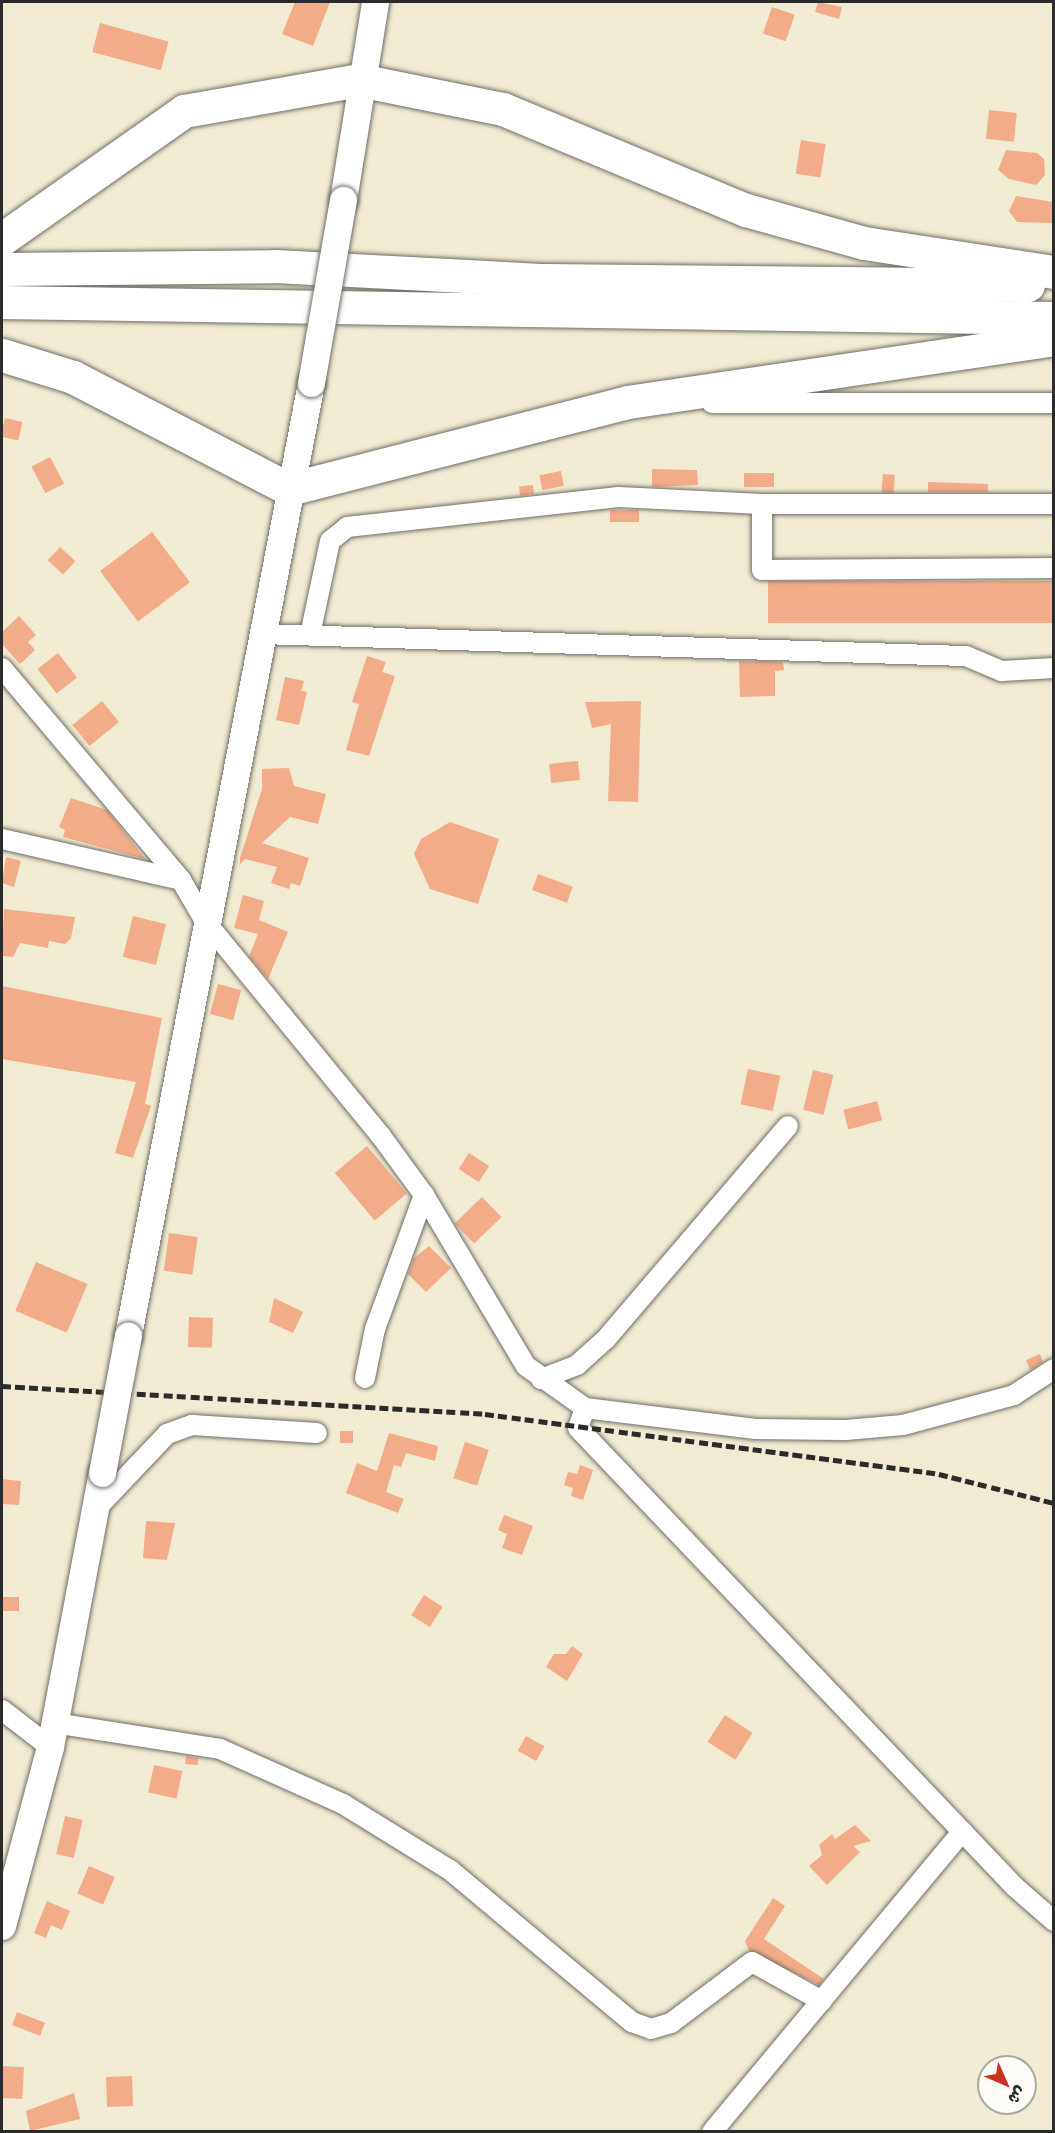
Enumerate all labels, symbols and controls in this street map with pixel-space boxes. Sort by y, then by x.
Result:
north arrow [977,2055,1037,2115]
text: ش [1004,2082,1033,2111]

